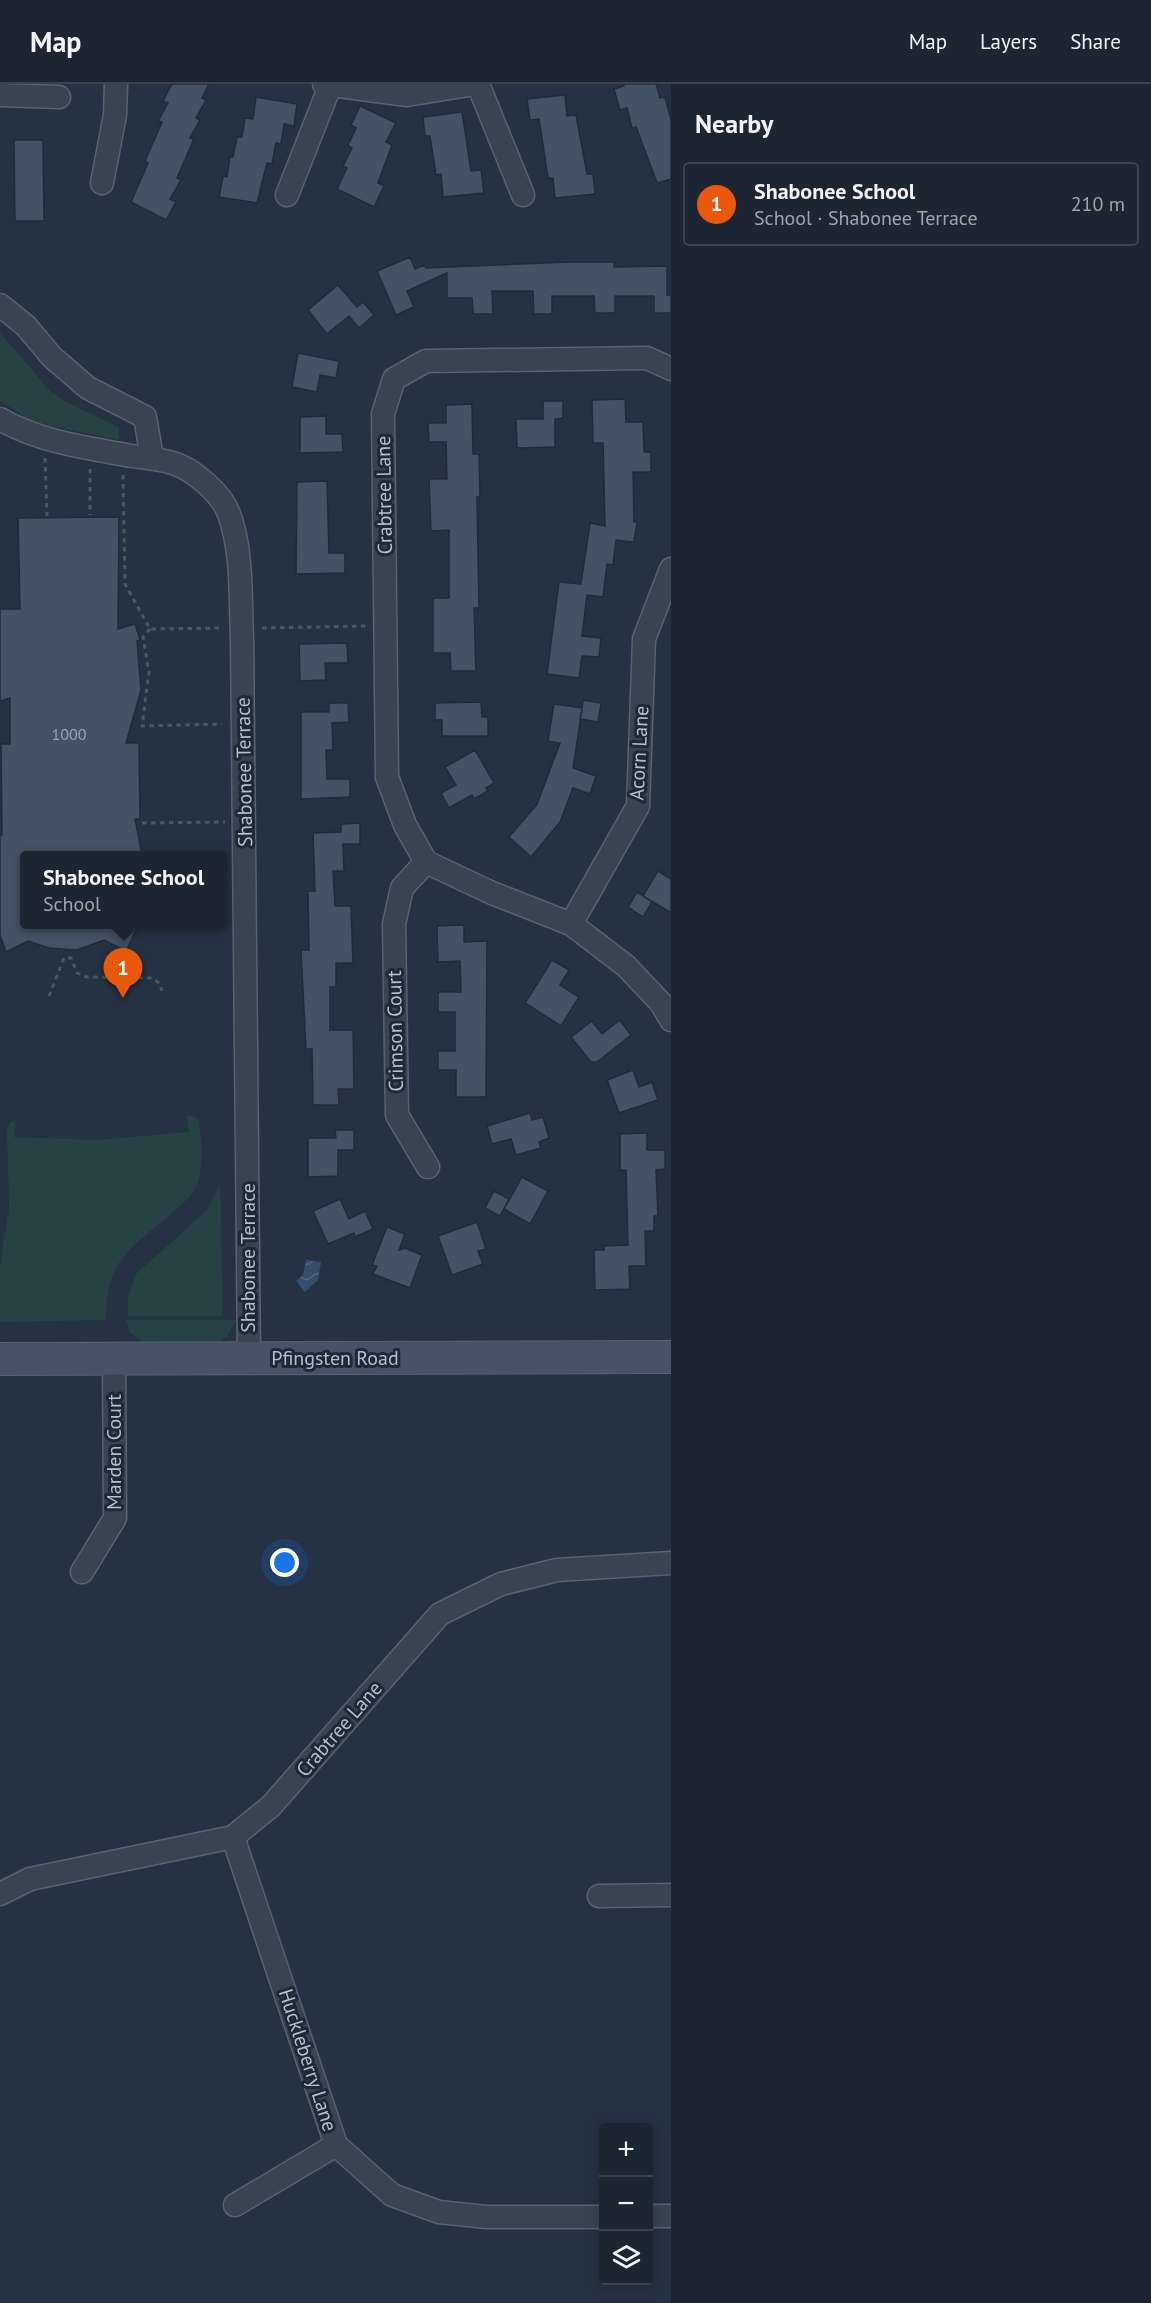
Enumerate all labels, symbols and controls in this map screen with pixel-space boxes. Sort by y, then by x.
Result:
text: Map [30,23,81,60]
text: Map [909,28,947,55]
text: Layers [980,28,1037,55]
text: Share [1070,28,1121,55]
text: Nearby [695,107,773,140]
text: Shabonee School [754,177,915,205]
text: 1 [711,191,722,217]
text: 210 m [1071,191,1125,217]
text: School · Shabonee Terrace [754,205,978,231]
street label: Crabtree Lane [370,435,398,555]
street label: Shabonee Terrace [230,697,258,847]
street label: Acorn Lane [624,705,654,801]
house number: 1000 [52,724,87,744]
popup [20,851,227,929]
text: Shabonee School [43,863,204,891]
text: School [43,891,101,917]
pin: 1 [104,948,142,998]
street label: Crimson Court [381,970,409,1092]
street label: Shabonee Terrace [235,1183,261,1333]
street label: Pfingsten Road [271,1345,399,1371]
street label: Marden Court [101,1394,127,1510]
your location [270,1548,299,1577]
street label: Crabtree Lane [290,1676,388,1782]
street label: Huckleberry Lane [273,1985,343,2135]
map controls [599,2123,653,2285]
button: + [599,2123,653,2177]
button: − [599,2177,653,2231]
button: layers [599,2231,653,2285]

